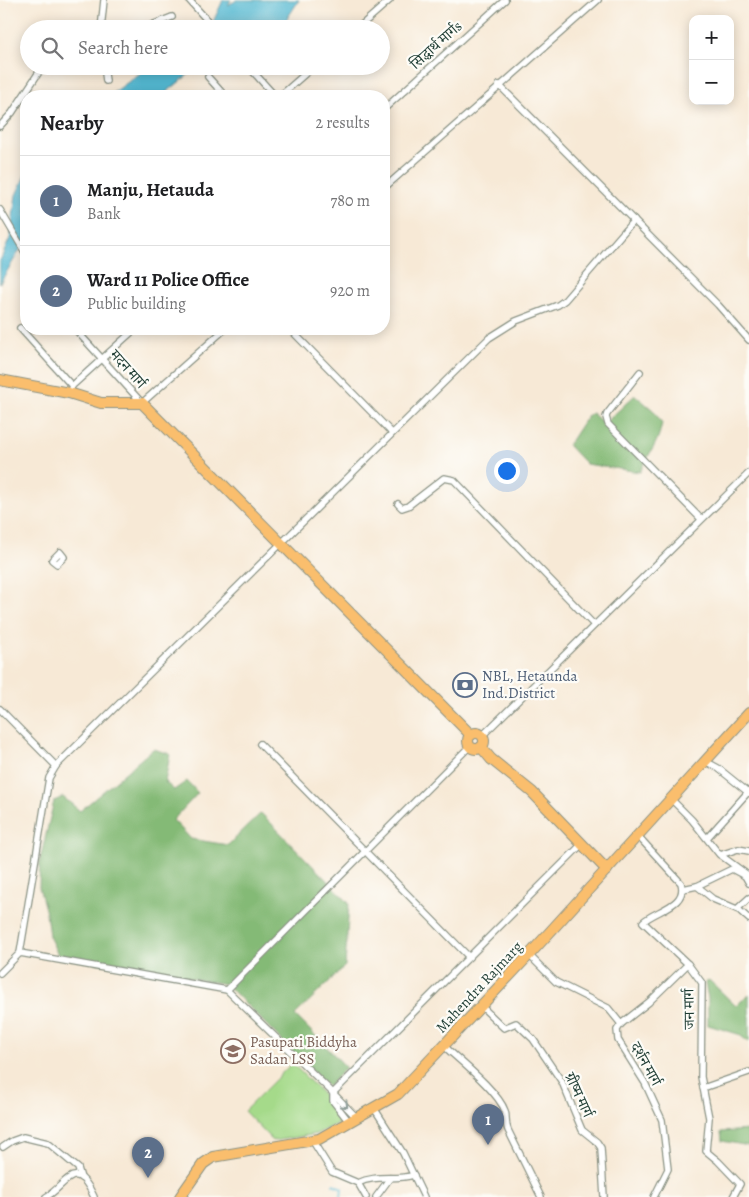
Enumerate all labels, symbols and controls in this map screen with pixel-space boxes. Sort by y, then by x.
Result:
map controls [689,15,734,105]
button: + [689,15,734,60]
street label: सिद्धार्थ मार्गs [405,16,466,74]
search box [20,20,390,75]
icon: search [38,34,66,62]
text: Search here [78,35,168,61]
button: − [689,60,734,105]
text: Nearby [40,109,103,137]
text: 2 results [315,112,370,134]
text: Manju, Hetauda [87,177,214,203]
text: 1 [53,190,59,212]
text: 780 m [331,190,370,212]
text: Bank [87,203,121,225]
text: Ward 11 Police Office [87,267,249,293]
text: 2 [52,280,60,302]
text: 920 m [330,280,370,302]
text: Public building [87,293,186,315]
street label: मदन मार्ग [105,345,152,394]
your location [494,458,520,484]
place label: NBL, Hetaunda Ind.District [482,666,577,703]
bank icon: NBL, Hetaunda Ind.District [452,672,478,698]
street label: Mahendra Rajmarg [431,937,527,1037]
street label: जन मार्ग [679,987,699,1030]
place label: Pasupati Biddyha Sadan LSS [250,1032,357,1069]
school or university icon: Pasupati Biddyha Sadan LSS [220,1038,246,1064]
street label: दर्शन मार्ग [625,1038,667,1090]
street label: ग्रीष्म मार्ग [560,1069,598,1122]
one-way arrow [339,1100,348,1109]
pin: 1 [472,1104,504,1145]
pin: 2 [132,1137,164,1178]

